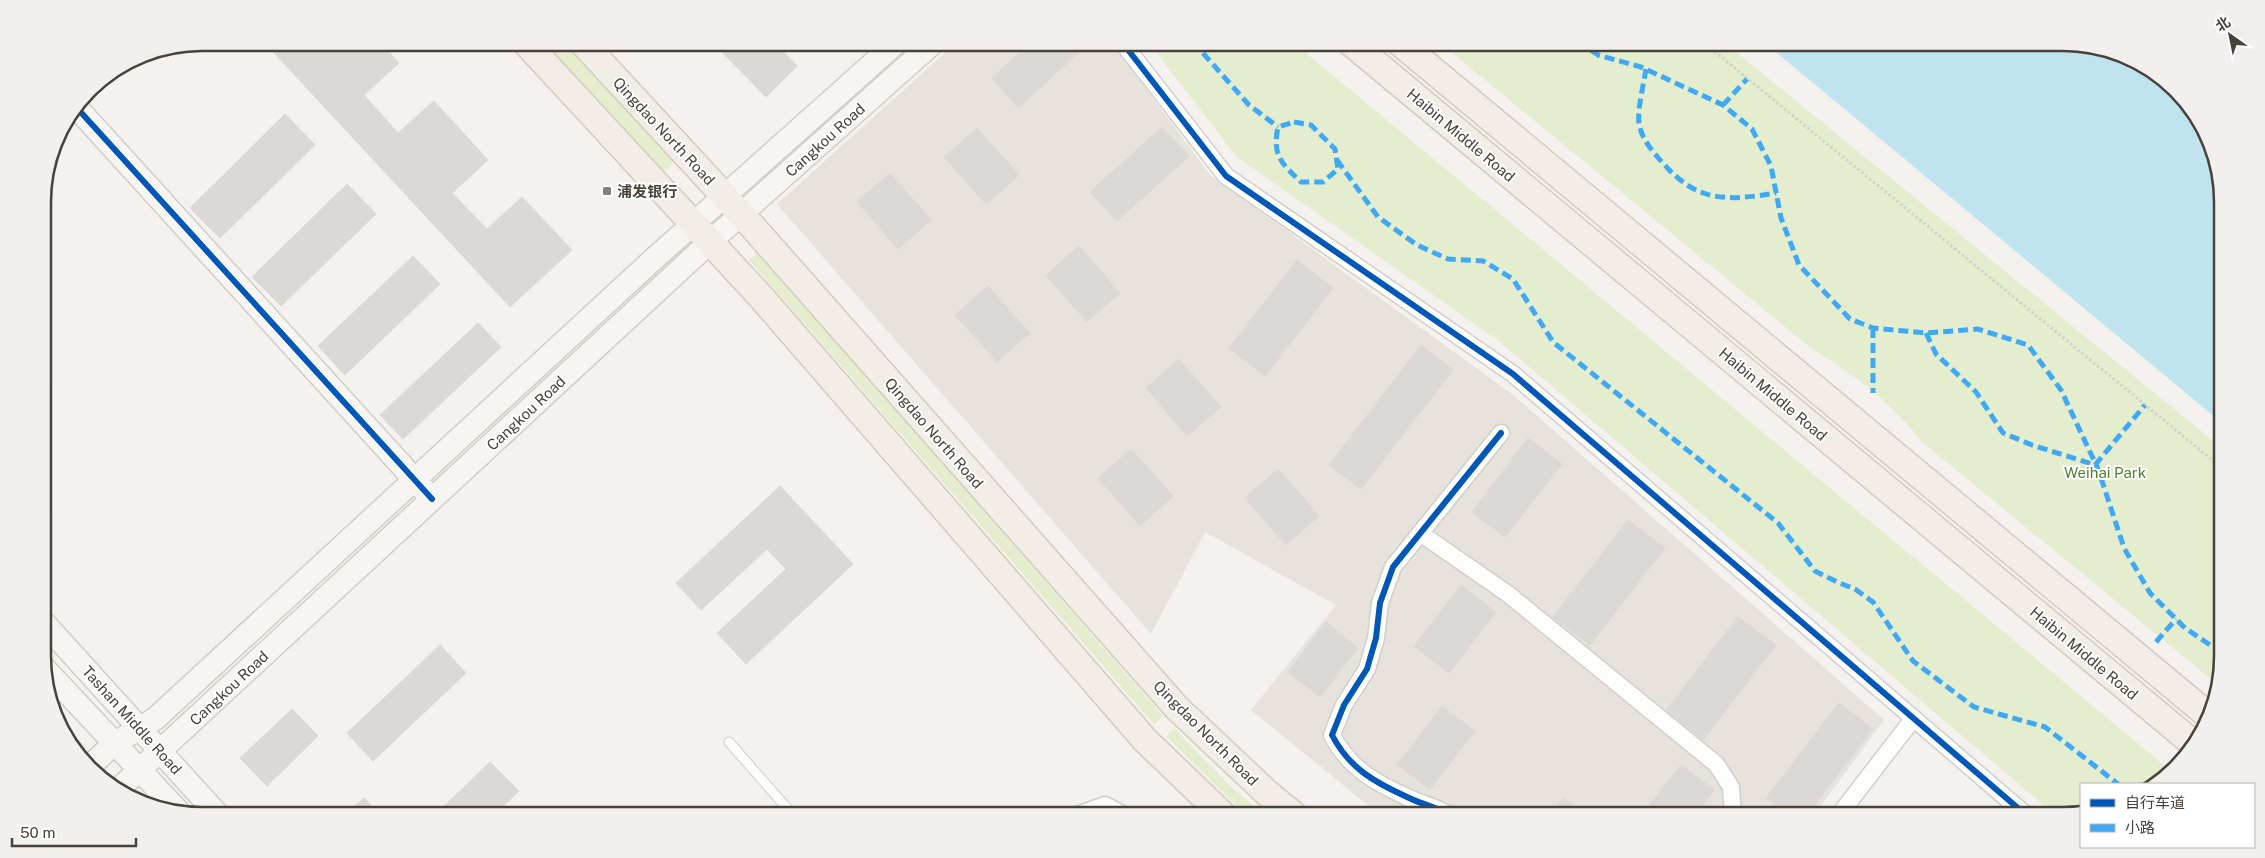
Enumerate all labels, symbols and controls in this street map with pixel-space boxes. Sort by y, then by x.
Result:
north arrow [2205,10,2255,60]
text: 北 [2213,14,2233,35]
street label: Qingdao North Road [610,74,718,188]
street label: Haibin Middle Road [1404,85,1518,185]
street label: Cangkou Road [782,100,868,180]
place label: 浦发银行 [617,183,677,200]
marker: 浦发银行 [601,185,613,197]
street label: Haibin Middle Road [1716,344,1830,444]
street label: Cangkou Road [483,372,569,454]
street label: Qingdao North Road [881,374,987,492]
park label: Weihai Park [2064,464,2146,481]
street label: Haibin Middle Road [2027,603,2141,703]
street label: Cangkou Road [186,647,272,729]
street label: Tashan Middle Road [79,662,185,778]
street label: Qingdao North Road [1150,677,1262,789]
legend [2080,783,2255,848]
text: 自行车道 [2125,794,2185,811]
scale bar [12,816,136,848]
text: 小路 [2125,819,2155,836]
text: 50 m [20,824,55,841]

